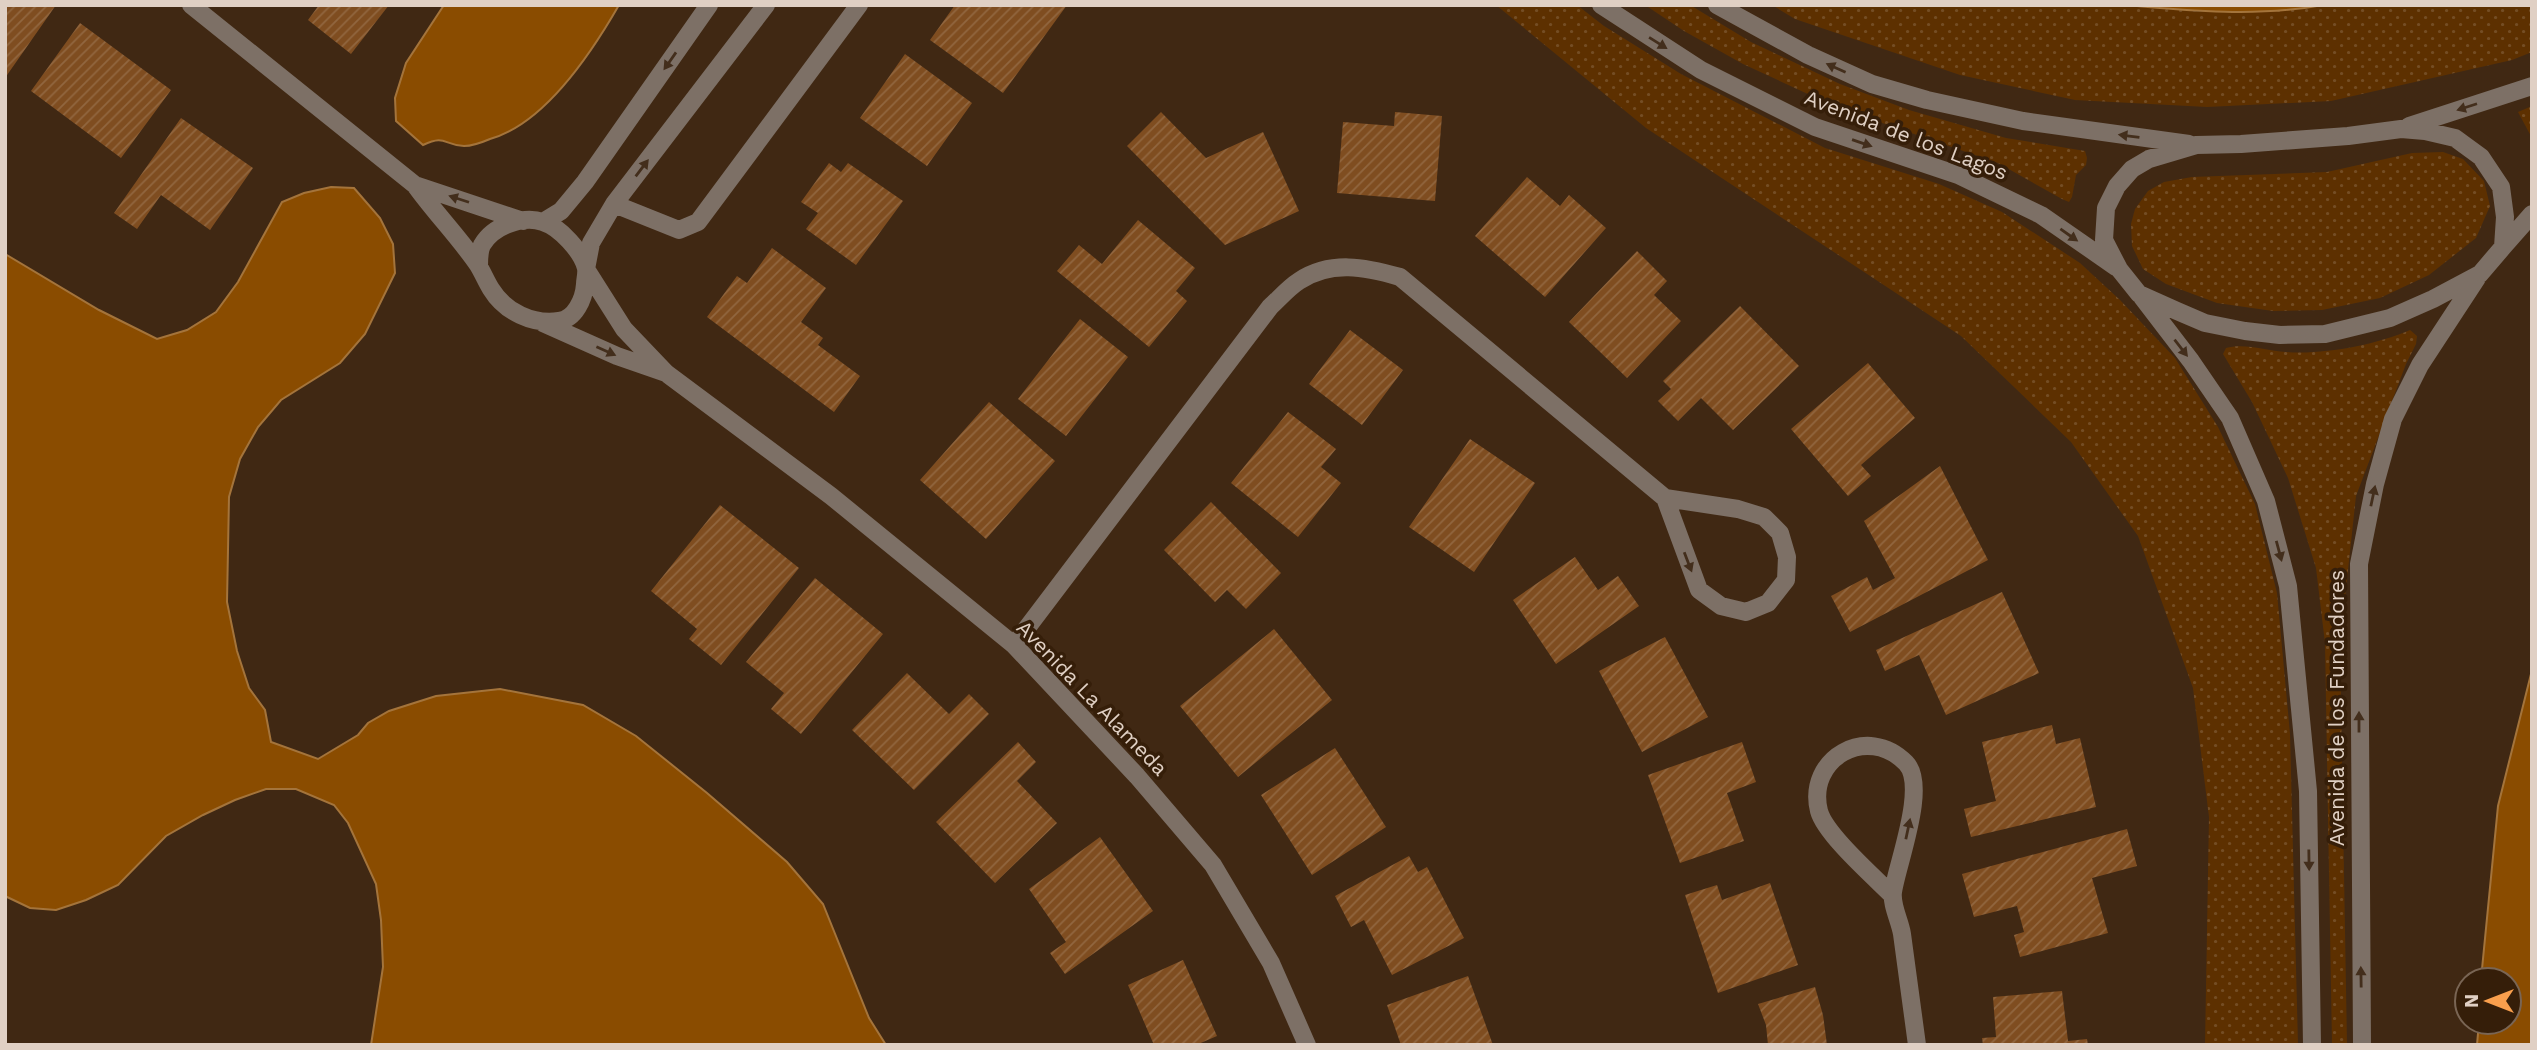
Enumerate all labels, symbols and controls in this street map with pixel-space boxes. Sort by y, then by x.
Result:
one-way arrow [1649,36,1668,49]
one-way arrow [663,52,677,70]
one-way arrow [1826,62,1847,73]
street label: Avenida de los Lagos [1801,84,2011,185]
one-way arrow [2456,102,2477,113]
one-way arrow [2117,130,2139,141]
one-way arrow [1851,138,1872,149]
one-way arrow [634,159,649,177]
one-way arrow [448,193,469,204]
one-way arrow [2060,228,2078,242]
one-way arrow [2174,339,2188,357]
one-way arrow [595,346,616,357]
one-way arrow [2367,485,2378,507]
one-way arrow [2274,540,2285,562]
one-way arrow [1682,551,1693,572]
street label: Avenida de los Fundadores [2324,570,2349,846]
street label: Avenida La Alameda [1012,615,1173,781]
one-way arrow [2353,711,2365,733]
one-way arrow [1903,818,1914,840]
one-way arrow [2303,849,2315,871]
one-way arrow [2355,965,2367,987]
north arrow [2453,966,2523,1036]
text: N [2460,994,2483,1008]

